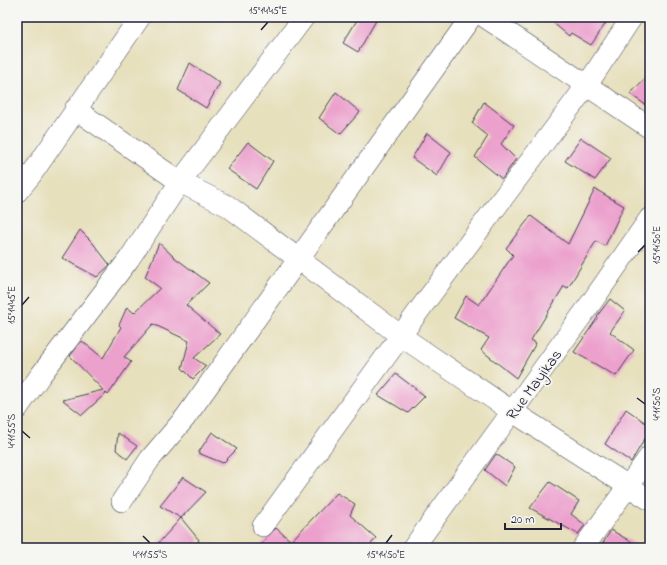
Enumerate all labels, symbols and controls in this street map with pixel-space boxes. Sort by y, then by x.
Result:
text: 15°14'45"E [249,4,287,19]
text: 15°14'50"E [650,226,665,264]
text: 15°14'45"E [5,286,20,324]
street label: Rue Mayikas [501,345,569,426]
text: 4°11'50"S [650,387,665,421]
text: 4°11'55"S [5,413,20,448]
scale bar [505,505,561,531]
text: 20 m [511,511,534,529]
text: 4°11'55"S [133,548,168,563]
text: 15°14'50"E [367,548,405,563]

